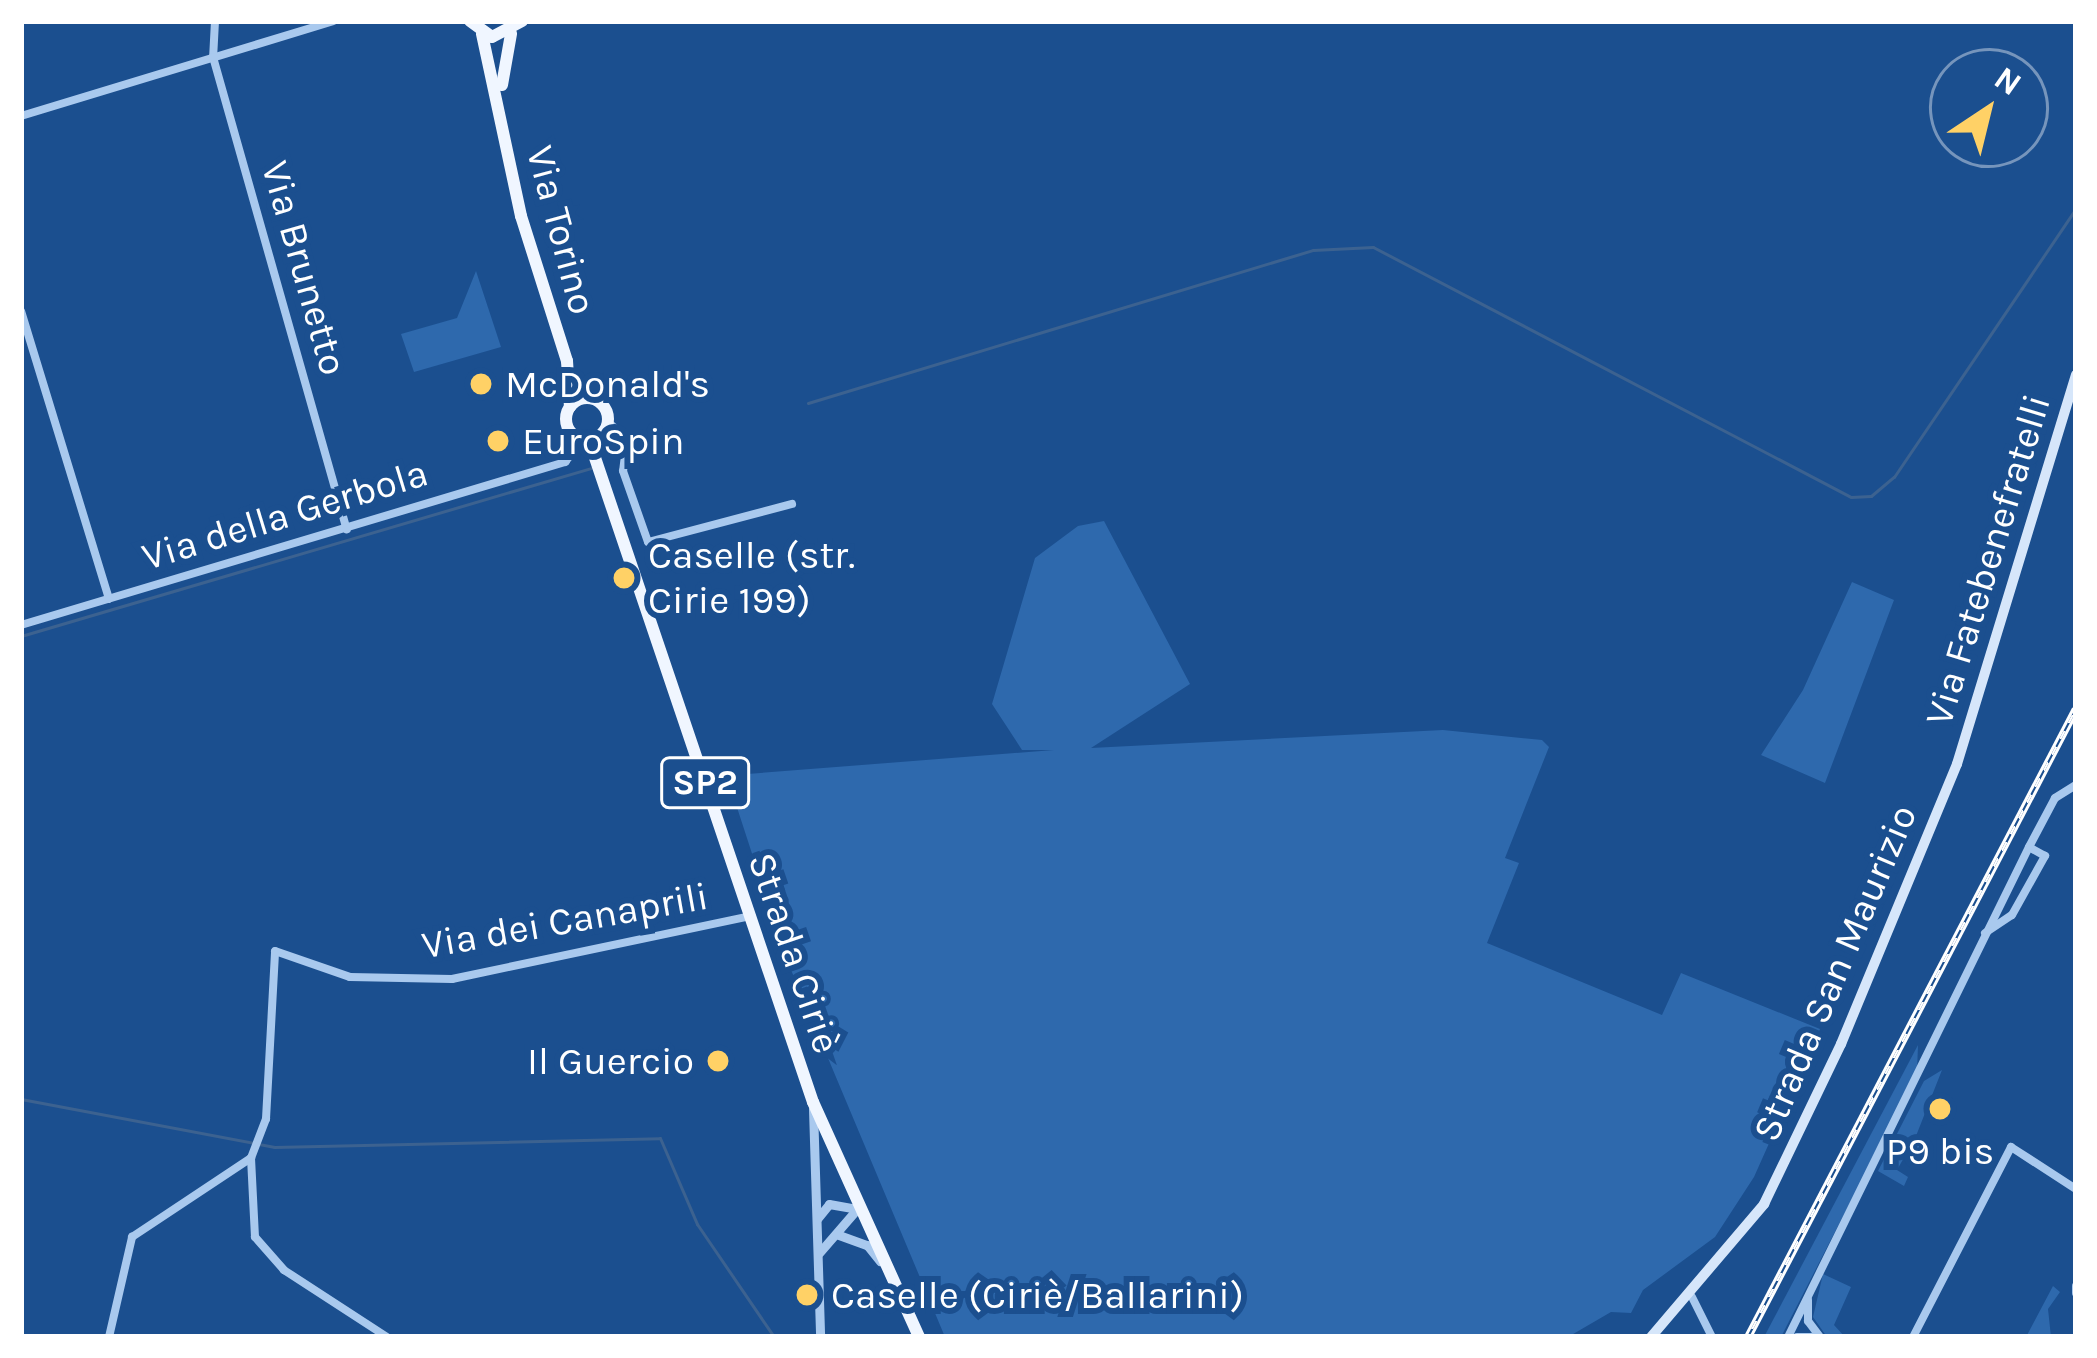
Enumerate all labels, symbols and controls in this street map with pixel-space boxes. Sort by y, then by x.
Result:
north arrow [1929,48,2049,168]
text: N [1987,59,2029,103]
street label: Via Torino [516,141,606,319]
street label: Via Brunetto [251,156,357,380]
place label: McDonald's [505,361,710,407]
marker: McDonald's [468,371,494,397]
street label: Via Fatebenefratelli [1915,389,2061,731]
place label: EuroSpin [522,418,684,464]
marker: EuroSpin [485,428,511,454]
street label: Via della Gerbola [137,449,433,581]
place label: Caselle (str. Cirie 199) [648,533,855,624]
marker: Caselle (str. Cirie 199) [611,565,637,591]
road number: SP2 [660,753,750,813]
street label: Strada San Maurizio [1743,798,1927,1148]
street label: Strada Ciriè [738,847,850,1059]
street label: Via dei Canaprili [418,873,712,969]
place label: Il Guercio [527,1038,694,1084]
marker: Il Guercio [705,1048,731,1074]
marker: P9 bis [1927,1096,1953,1122]
place label: P9 bis [1886,1128,1994,1174]
place label: Caselle (Ciriè/Ballarini) [831,1272,1244,1318]
marker: Caselle (Ciriè/Ballarini) [794,1282,820,1308]

